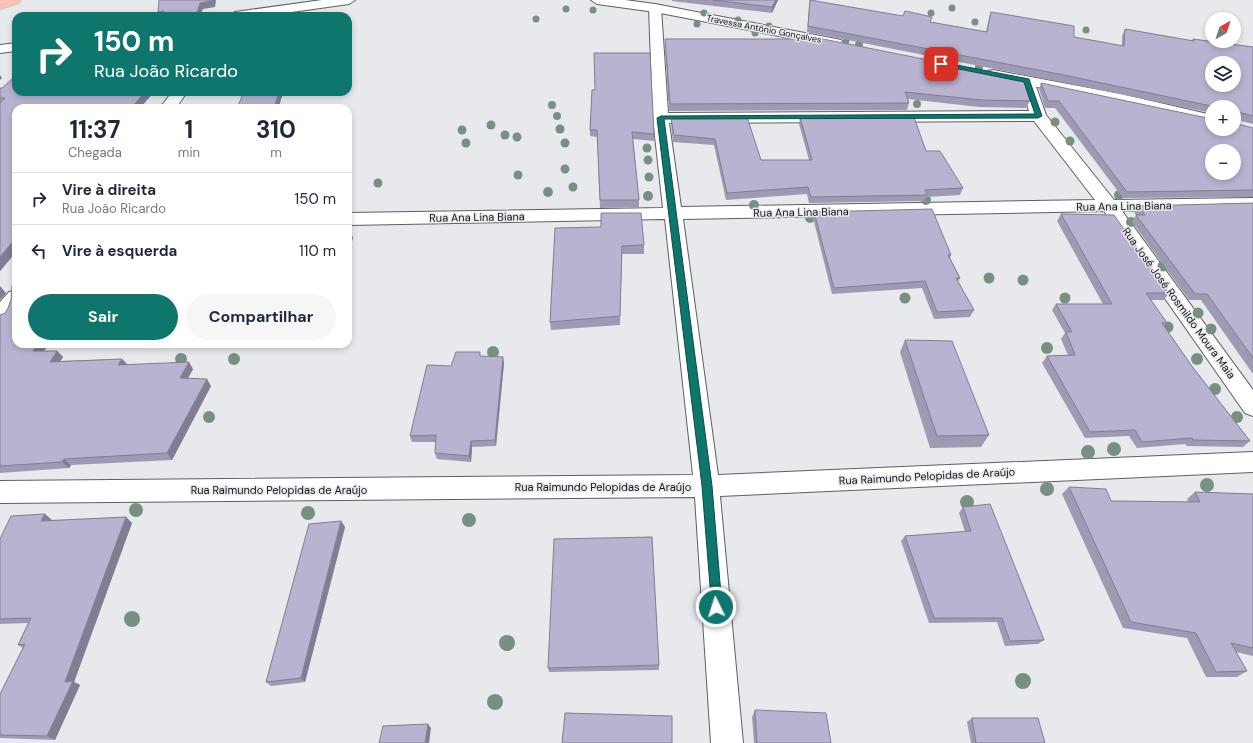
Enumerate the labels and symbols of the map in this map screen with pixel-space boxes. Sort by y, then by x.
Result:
street label: Travessa Antônio Gonçalves [705,12,823,46]
north arrow [1205,12,1241,48]
pin [924,47,958,81]
street label: Rua Ana Lina Biana [1076,198,1172,214]
street label: Rua Ana Lina Biana [753,204,849,220]
street label: Rua Ana Lina Biana [429,209,525,225]
street label: Rua José José Rosmildo Moura Maia [1119,225,1239,381]
street label: Rua Raimundo Pelopidas de Araújo [838,464,1016,488]
street label: Rua Raimundo Pelopidas de Araújo [515,480,691,494]
street label: Rua Raimundo Pelopidas de Araújo [191,483,367,497]
position arrow [695,586,737,628]

